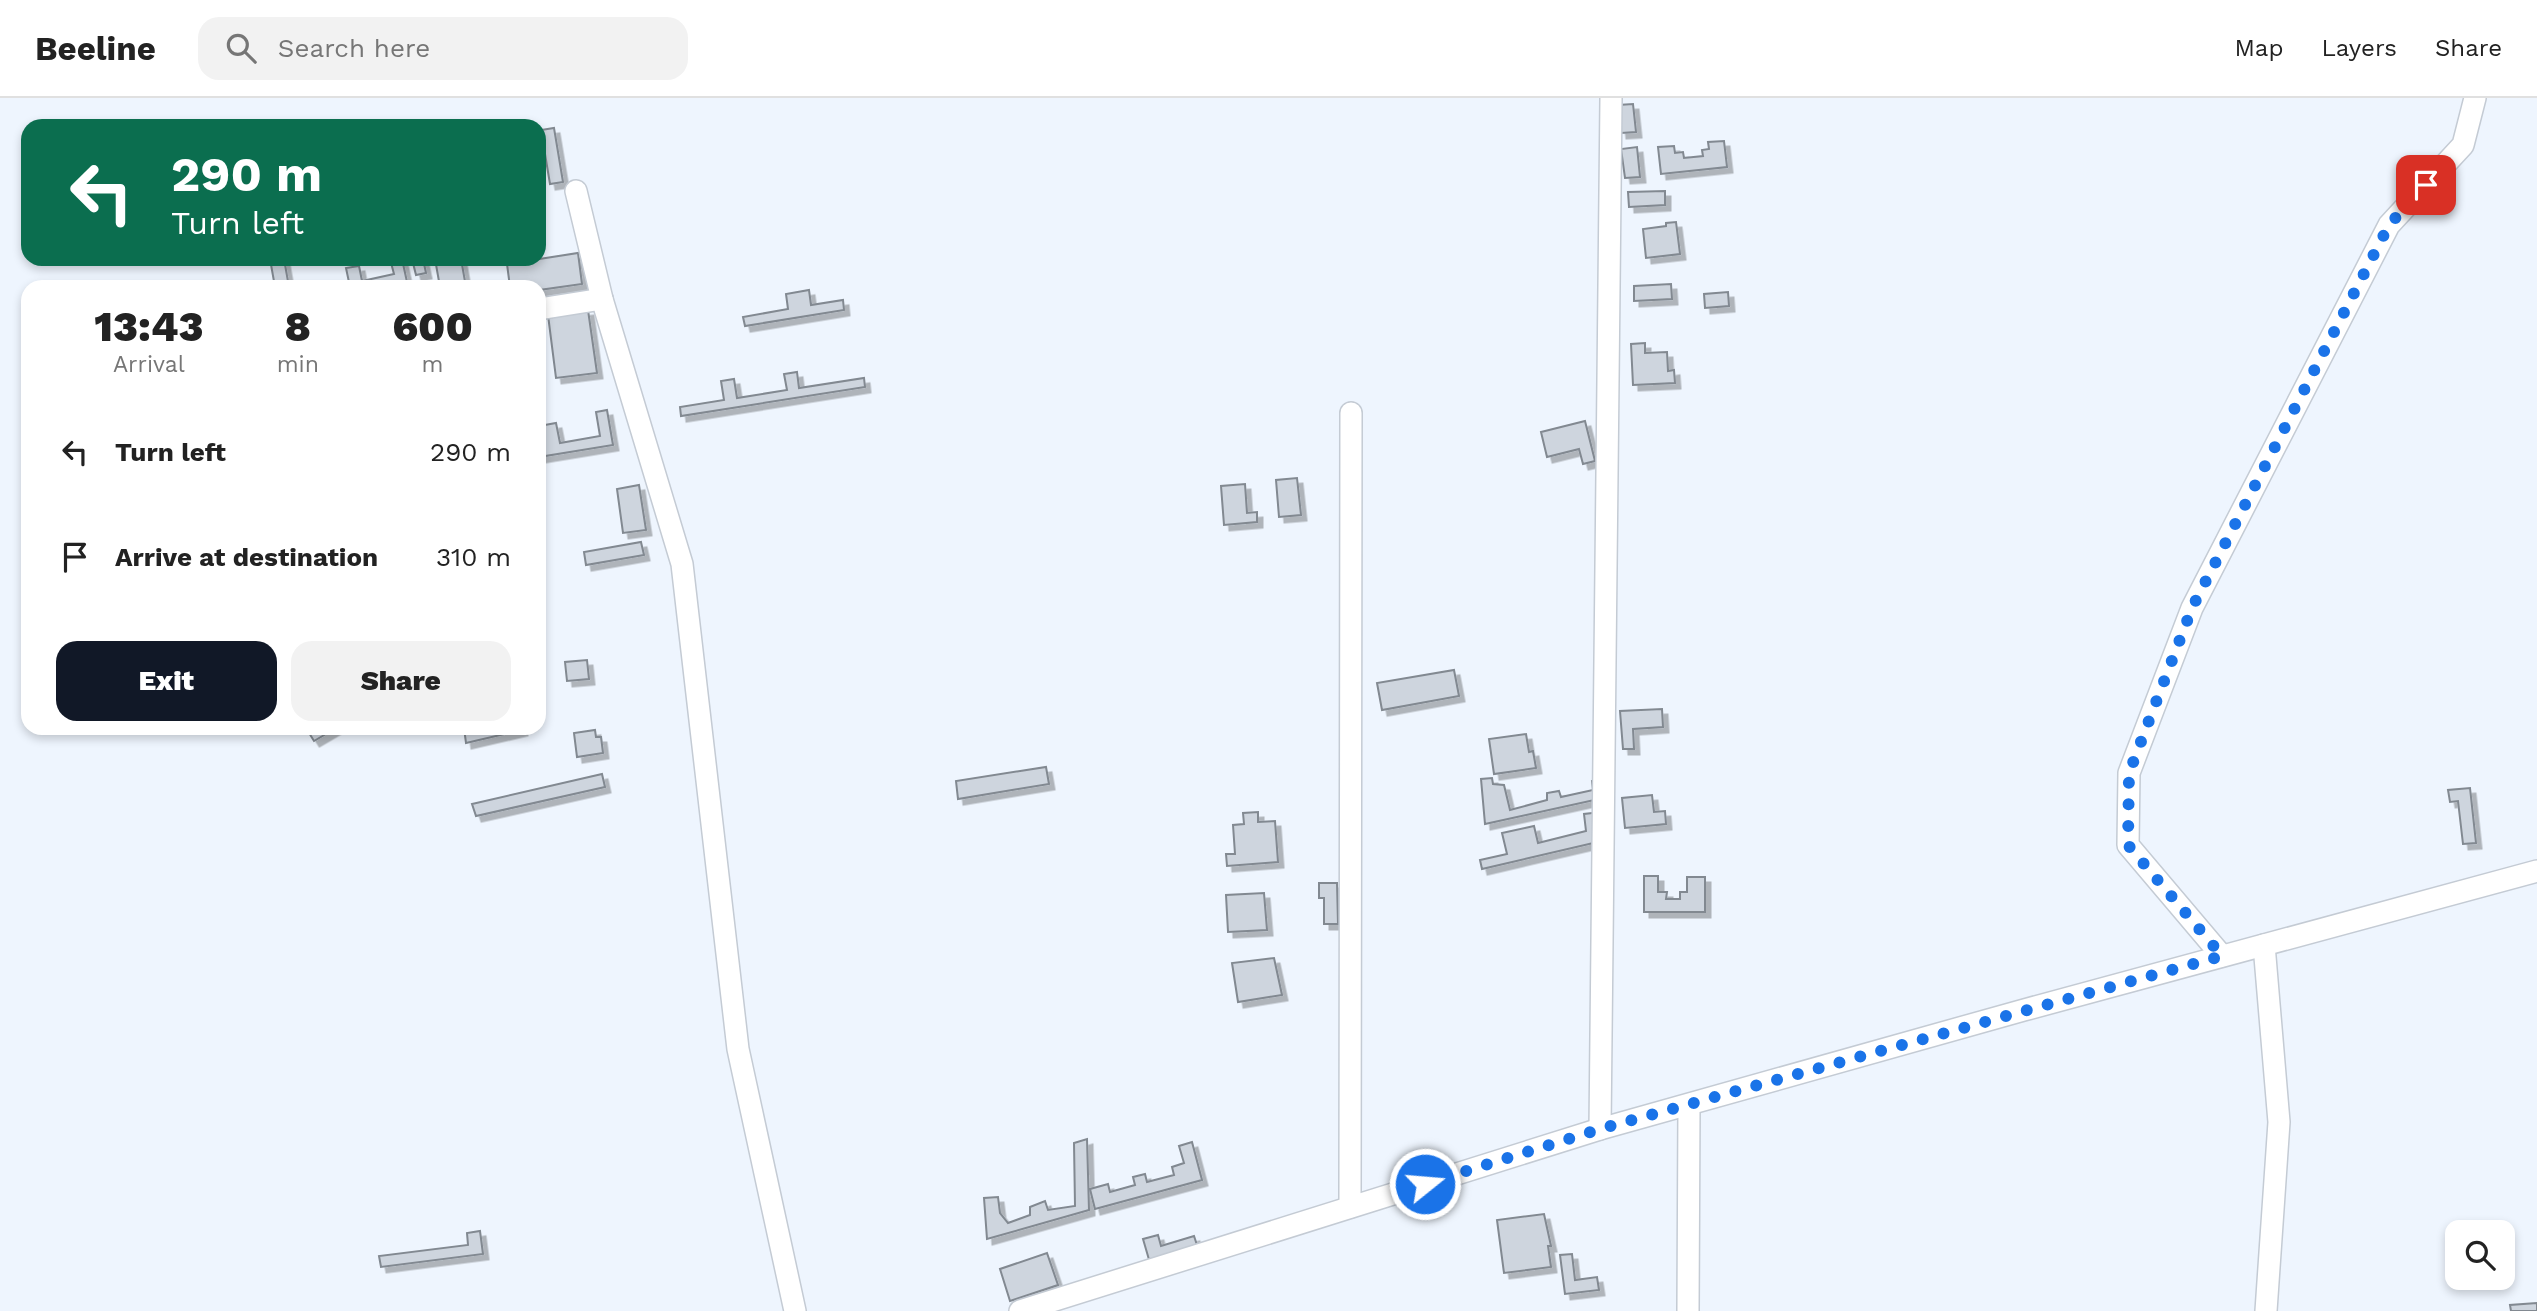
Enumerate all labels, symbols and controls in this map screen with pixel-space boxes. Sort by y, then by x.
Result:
search box [198,17,688,80]
text: Beeline [35,29,156,68]
icon: search [222,29,260,67]
text: Search here [278,33,430,63]
text: Map [2235,34,2283,62]
text: Layers [2321,34,2397,62]
text: Share [2435,34,2502,62]
text: 290 m [171,145,322,203]
icon: left [56,147,147,238]
pin [2396,155,2456,215]
icon: arrive [2407,166,2445,204]
text: Turn left [171,204,304,242]
text: 13:43 [94,302,204,351]
text: 8 [285,302,311,351]
text: 600 [392,302,473,351]
text: Arrival [113,351,185,378]
text: min [277,351,319,378]
text: m [422,351,443,378]
icon: left [56,433,94,471]
text: Turn left [115,437,226,467]
text: 290 m [430,437,511,467]
icon: arrive [56,538,94,576]
text: Arrive at destination [115,542,378,572]
text: 310 m [436,542,511,572]
button: Exit [56,641,277,721]
button: Share [291,641,511,721]
position arrow [1388,1147,1462,1221]
map controls [2445,1220,2515,1290]
button: search [2445,1220,2515,1290]

